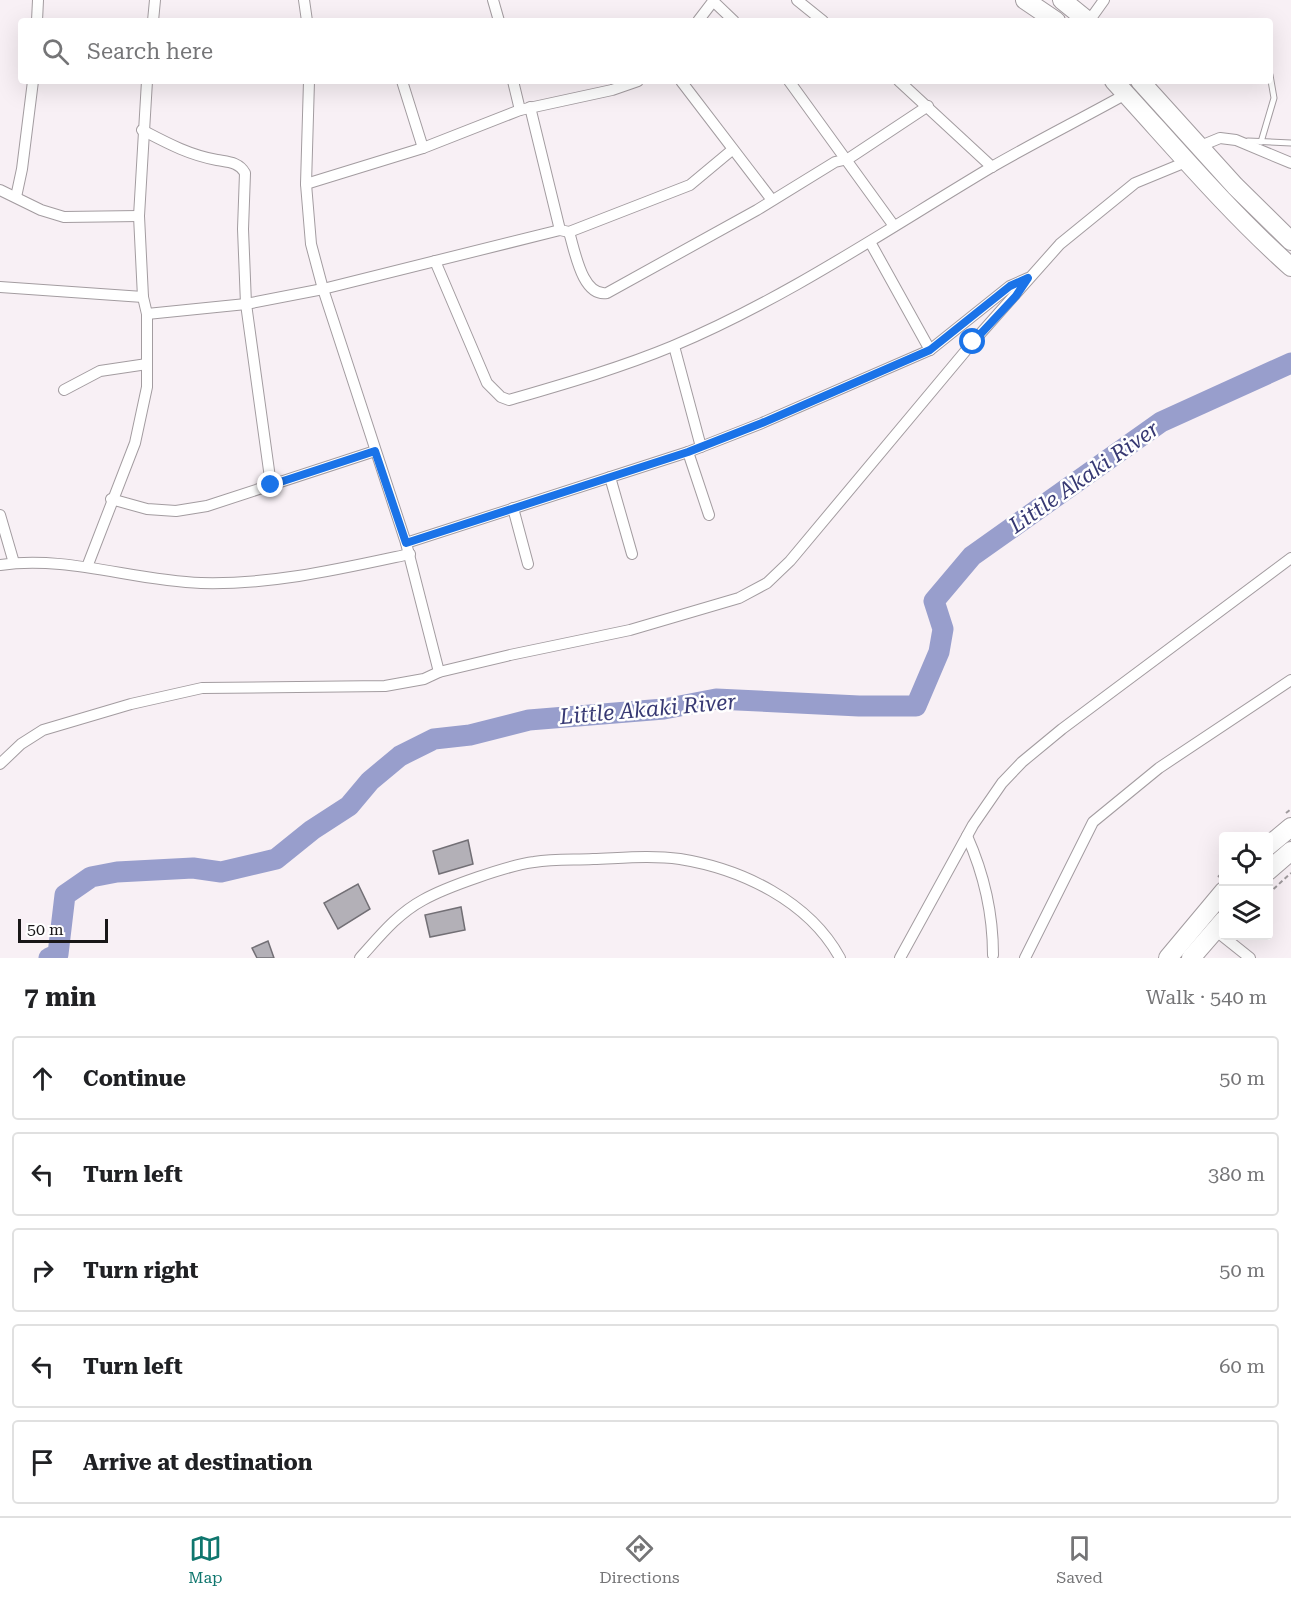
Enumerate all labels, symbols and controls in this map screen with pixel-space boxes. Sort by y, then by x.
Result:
search box [18,18,1273,84]
icon: search [39,35,72,68]
text: Search here [87,39,213,64]
route start [959,328,985,354]
water label: Little Akaki River [1003,416,1164,539]
route end [257,471,283,497]
water label: Little Akaki River [558,689,737,729]
map controls [1219,832,1273,940]
button: locate [1219,832,1273,886]
button: layers [1219,886,1273,940]
scale bar [18,916,108,944]
text: 50 m [27,920,64,939]
text: 7 min [24,982,96,1012]
text: Walk · 540 m [1146,985,1267,1009]
icon: ahead [26,1062,59,1095]
text: Continue [83,1066,186,1091]
text: 50 m [1219,1066,1265,1090]
icon: left [26,1158,59,1191]
text: Turn left [83,1162,183,1187]
text: 380 m [1208,1162,1265,1186]
icon: right [26,1254,59,1287]
text: Turn right [83,1258,198,1283]
text: 50 m [1219,1258,1265,1282]
icon: left [26,1350,59,1383]
text: Turn left [83,1354,183,1379]
text: 60 m [1219,1354,1265,1378]
icon: arrive [26,1446,59,1479]
text: Arrive at destination [83,1450,312,1475]
tab: Map [188,1532,223,1587]
tab: Directions [599,1532,680,1587]
tab: Saved [1056,1532,1103,1587]

